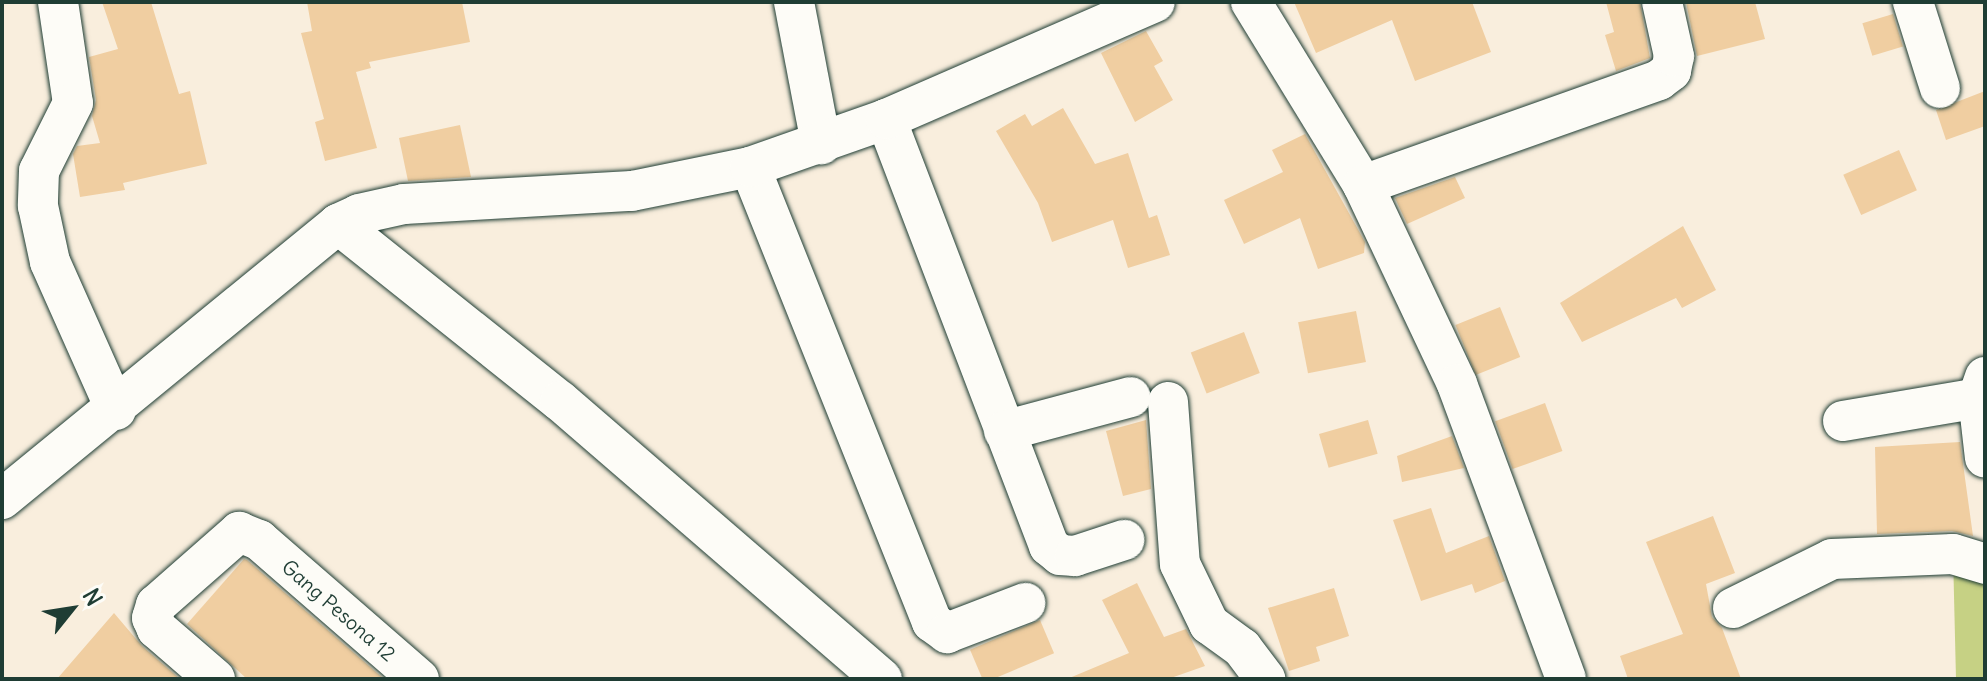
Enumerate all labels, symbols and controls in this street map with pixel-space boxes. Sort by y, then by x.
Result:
street label: Gang Pesona 12 [277,554,401,666]
north arrow [32,569,112,649]
text: N [77,583,109,611]

